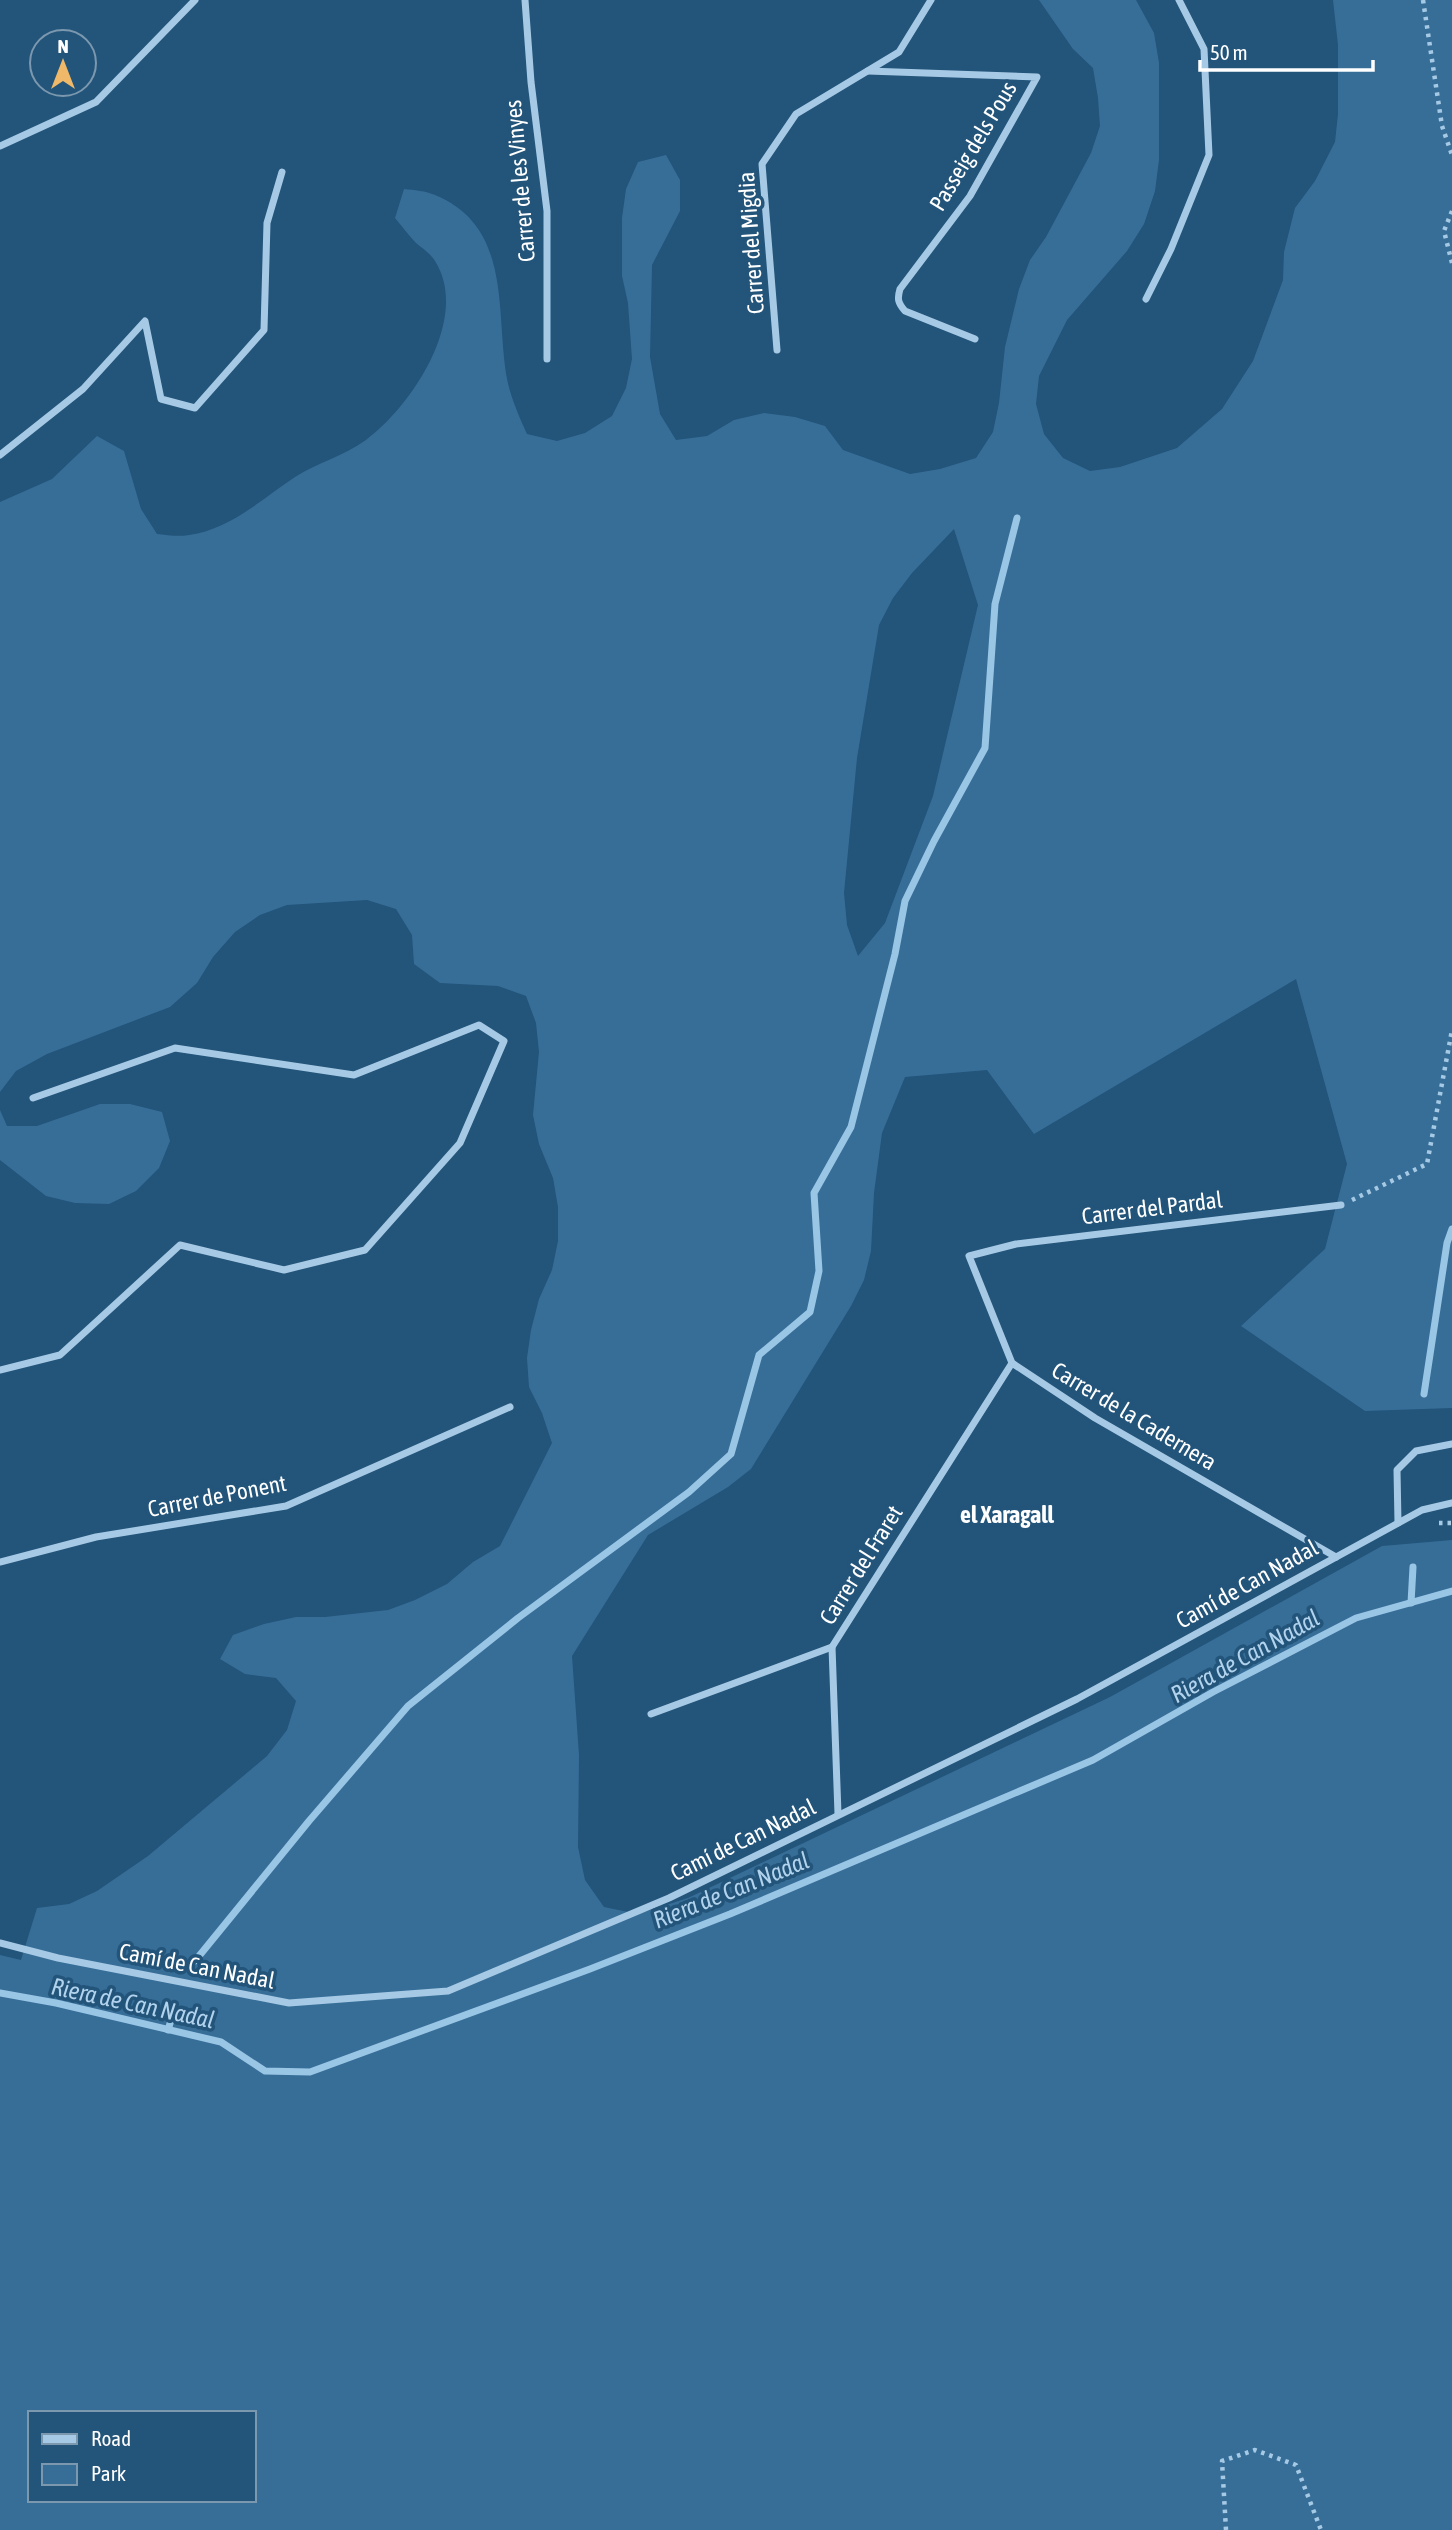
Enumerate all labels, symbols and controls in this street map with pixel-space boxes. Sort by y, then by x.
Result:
north arrow [28,28,98,98]
scale bar [1200,28,1373,72]
text: N [57,35,69,57]
text: 50 m [1210,40,1248,64]
street label: Passeig dels Pous [924,77,1022,215]
street label: Carrer de les Vinyes [500,99,540,263]
street label: Carrer del Migdia [733,171,769,315]
street label: Carrer del Pardal [1080,1186,1224,1230]
street label: Carrer de la Cadernera [1047,1357,1221,1475]
street label: Carrer de Ponent [145,1470,289,1522]
street label: Carrer del Fraret [814,1501,908,1629]
district label: el Xaragall [960,1501,1055,1528]
street label: Camí de Can Nadal [1172,1534,1322,1634]
water label: Riera de Can Nadal [1166,1604,1324,1708]
street label: Camí de Can Nadal [666,1794,820,1886]
water label: Riera de Can Nadal [649,1846,813,1934]
street label: Camí de Can Nadal [117,1938,277,1994]
water label: Riera de Can Nadal [49,1973,217,2033]
legend [28,2411,256,2502]
text: Road [91,2426,131,2450]
text: Park [91,2461,126,2485]

